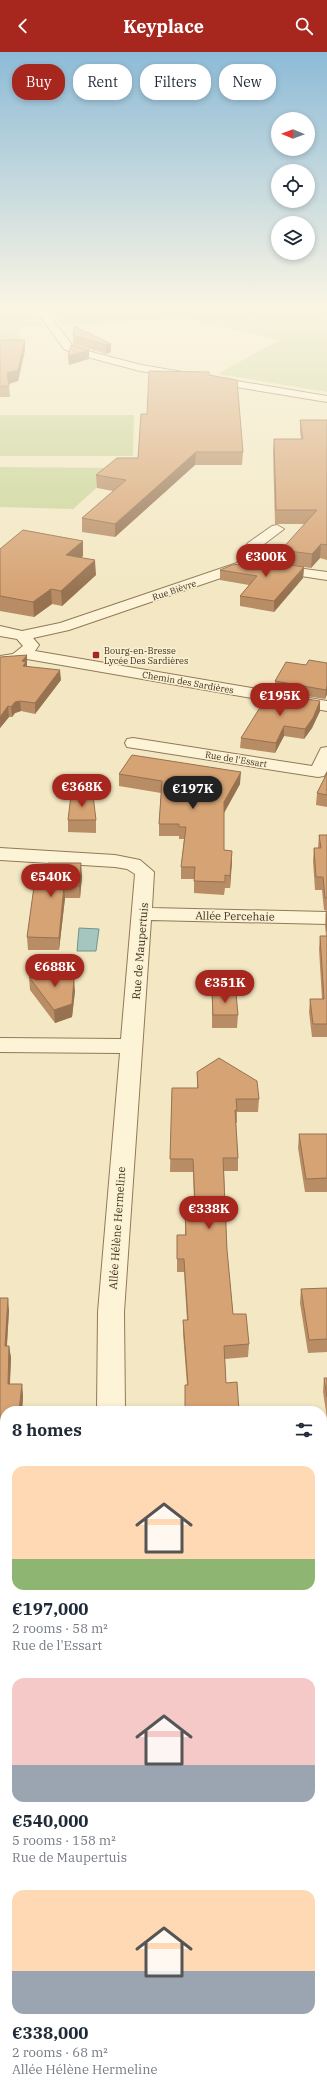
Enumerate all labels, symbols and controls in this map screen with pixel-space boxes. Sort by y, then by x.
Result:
icon: back [12,15,34,37]
text: Keyplace [123,15,204,38]
icon: search [293,15,315,37]
chip: Buy [12,64,65,100]
chip: Rent [73,64,132,100]
chip: Filters [140,64,211,100]
chip: New [219,64,276,100]
north arrow [271,112,315,156]
map controls [271,112,315,260]
button: locate [271,164,315,208]
button: layers [271,216,315,260]
pin: €300K [238,544,294,578]
text: €300K [245,548,287,565]
street label: Rue Bièvre [151,577,198,603]
place label: Bourg-en-Bresse Lycée Des Sardières [104,645,188,666]
marker: Bourg-en-Bresse Lycée Des Sardières [91,650,101,660]
street label: Chemin des Sardières [141,669,235,695]
pin: €195K [252,683,308,717]
text: €195K [259,687,301,704]
street label: Rue de l'Essart [204,749,268,769]
pin: €368K [54,774,110,808]
pin: €197K [165,776,221,810]
text: €368K [61,778,103,795]
text: €197K [172,780,214,797]
pin: €540K [23,864,79,898]
text: €540K [30,868,72,885]
street label: Rue de Maupertuis [129,902,151,1000]
street label: Allée Percehaie [195,908,275,924]
pin: €688K [27,954,83,988]
text: €688K [34,958,76,975]
pin: €351K [197,970,253,1004]
text: €351K [204,974,246,991]
street label: Allée Hélène Hermeline [106,1166,128,1290]
pin: €338K [181,1196,237,1230]
text: €338K [188,1200,230,1217]
text: 8 homes [12,1419,82,1441]
icon: filters [293,1419,315,1441]
icon: home [128,1492,200,1564]
text: €197,000 [12,1598,89,1620]
text: 2 rooms · 58 m² [12,1620,108,1637]
text: Rue de l'Essart [12,1637,102,1654]
icon: home [128,1704,200,1776]
text: €540,000 [12,1810,89,1832]
text: 5 rooms · 158 m² [12,1832,116,1849]
text: Rue de Maupertuis [12,1849,127,1866]
icon: home [128,1916,200,1988]
text: €338,000 [12,2022,89,2044]
text: 2 rooms · 68 m² [12,2044,108,2061]
text: Allée Hélène Hermeline [12,2061,157,2078]

